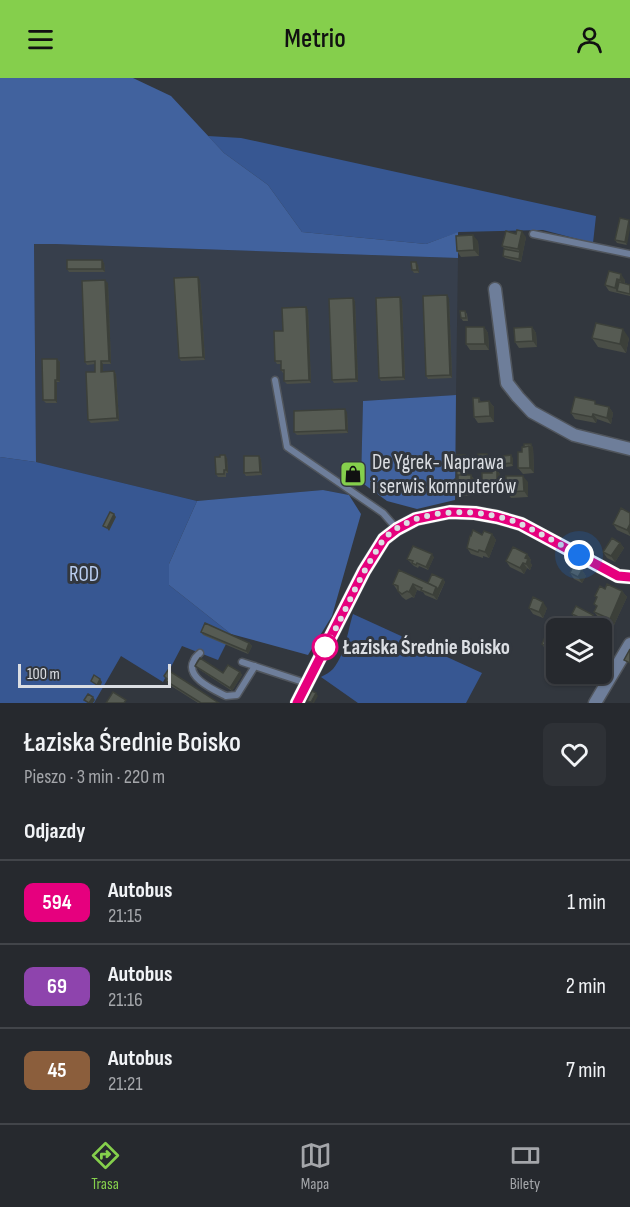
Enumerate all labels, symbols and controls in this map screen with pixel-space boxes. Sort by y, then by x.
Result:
icon: menu [24,23,57,56]
text: Metrio [284,23,346,55]
icon: person [573,23,606,56]
place label: De Ygrek- Naprawa i serwis komputerów [372,450,516,499]
shop icon: De Ygrek- Naprawa i serwis komputerów [338,459,368,489]
your location [564,540,594,570]
park label: ROD [69,562,99,587]
map controls [546,618,612,684]
button: layers [546,618,612,684]
marker: Łaziska Średnie Boisko [312,634,338,660]
place label: Łaziska Średnie Boisko [342,635,510,660]
scale bar [18,661,171,688]
text: 100 m [27,665,60,684]
button: heart [543,723,606,786]
text: Łaziska Średnie Boisko [24,726,241,759]
text: Pieszo · 3 min · 220 m [24,765,165,789]
text: Odjazdy [24,818,85,845]
text: Autobus [108,877,172,904]
text: 1 min [567,889,606,916]
text: 594 [43,890,71,915]
text: 21:15 [108,904,142,928]
text: Autobus [108,961,172,988]
text: 2 min [566,973,606,1000]
text: 69 [47,974,67,999]
text: 21:16 [108,988,143,1012]
text: Autobus [108,1045,172,1072]
text: 7 min [566,1057,606,1084]
text: 45 [47,1058,67,1083]
text: 21:21 [108,1072,142,1096]
tab: Trasa [89,1139,122,1194]
tab: Mapa [299,1139,332,1194]
tab: Bilety [509,1139,542,1194]

